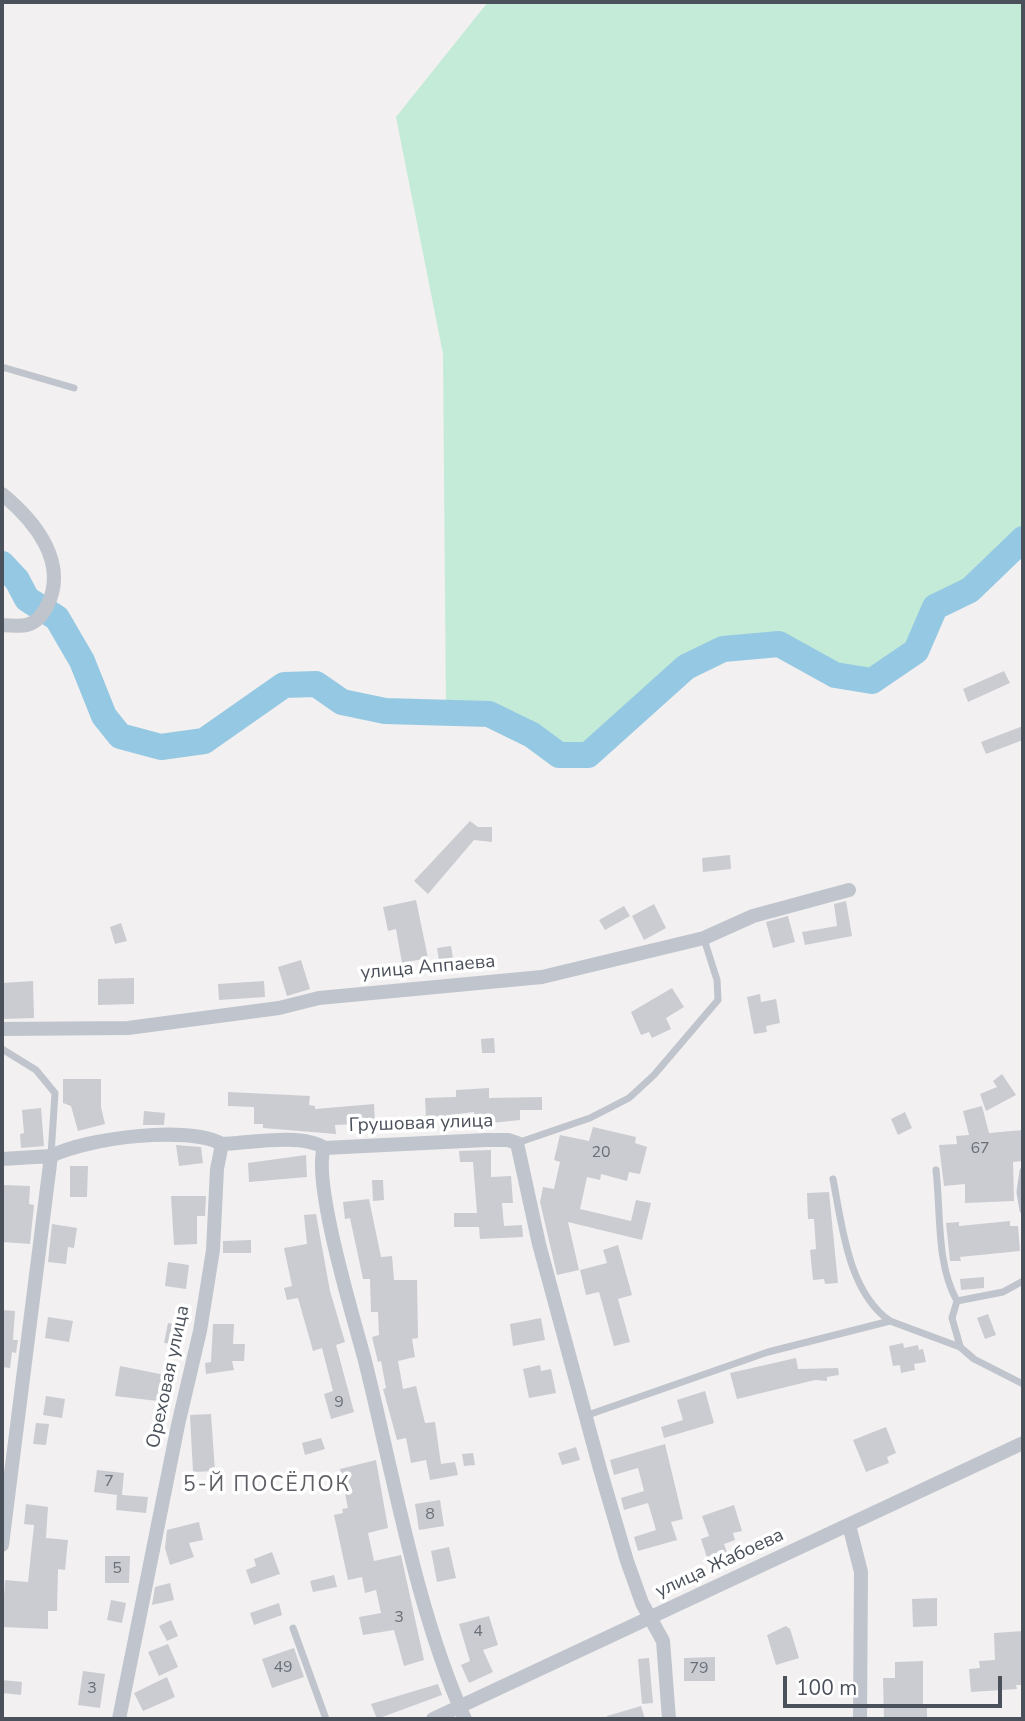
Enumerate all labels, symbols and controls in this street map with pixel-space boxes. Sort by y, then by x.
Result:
street label: улица Аппаева [360,951,496,985]
street label: Грушовая улица [348,1110,494,1138]
house number: 67 [970,1139,990,1159]
house number: 20 [591,1143,611,1163]
street label: Ореховая улица [143,1304,195,1450]
house number: 9 [334,1393,344,1413]
house number: 7 [104,1472,114,1492]
district label: 5-Й ПОСЁЛОК [184,1473,350,1499]
house number: 8 [425,1505,435,1525]
street label: улица Жабоева [652,1524,788,1604]
house number: 5 [112,1559,122,1579]
house number: 3 [394,1608,404,1628]
house number: 4 [473,1622,483,1642]
house number: 49 [273,1658,293,1678]
house number: 79 [689,1659,709,1679]
scale bar [787,1662,1006,1706]
text: 100 m [796,1674,857,1702]
house number: 3 [87,1679,97,1699]

